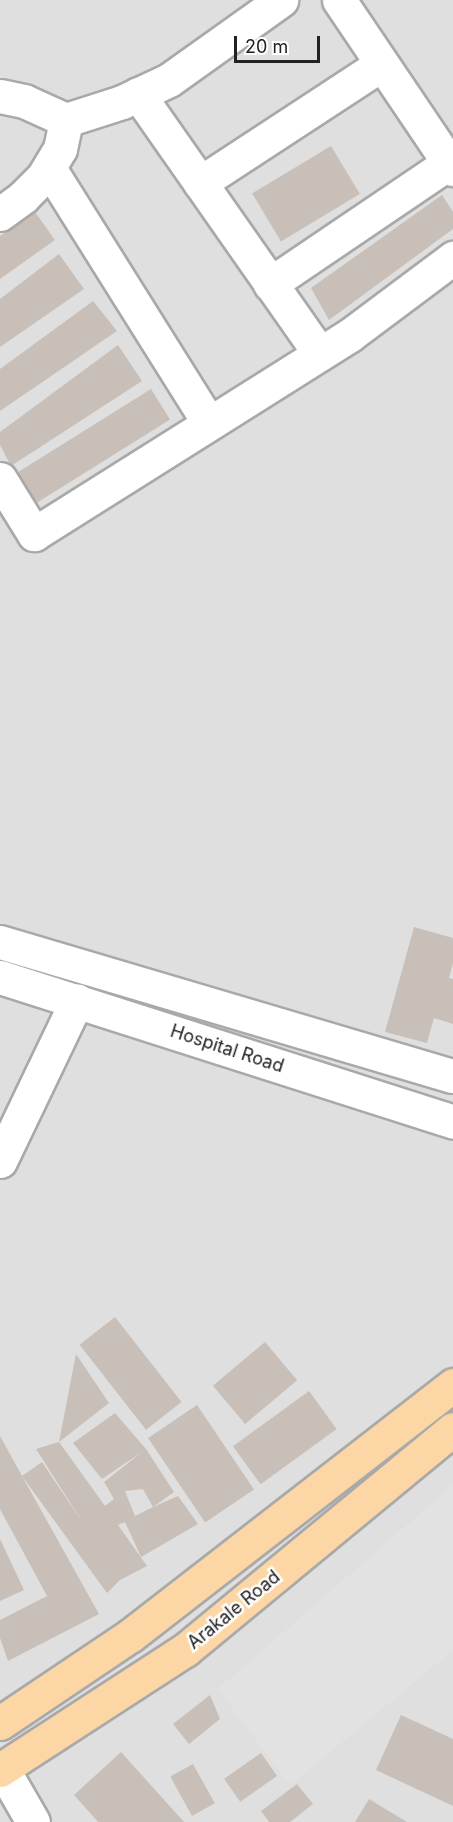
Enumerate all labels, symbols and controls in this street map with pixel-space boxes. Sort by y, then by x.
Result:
scale bar [237,24,322,62]
text: 20 m [245,36,288,57]
street label: Hospital Road [168,1021,286,1077]
street label: Arakale Road [183,1566,285,1654]

